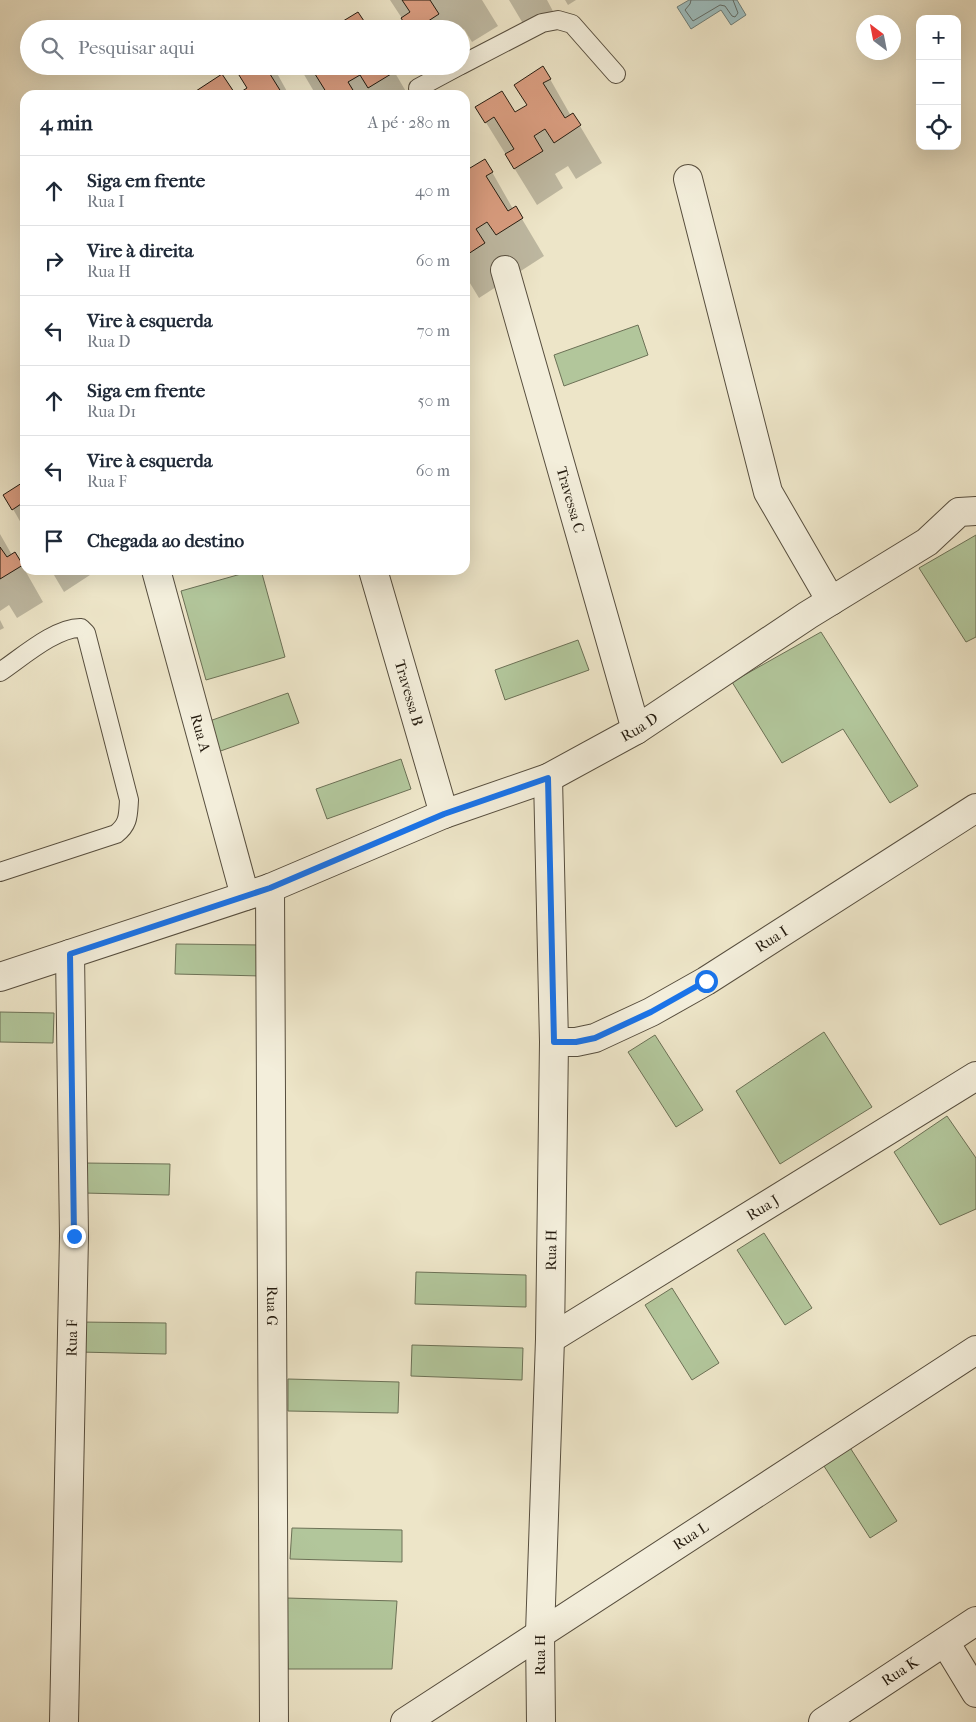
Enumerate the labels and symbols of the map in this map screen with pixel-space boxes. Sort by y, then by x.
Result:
north arrow [856,15,901,60]
street label: Travessa C [552,465,588,535]
street label: Travessa B [391,658,427,728]
street label: Rua D [618,709,662,746]
street label: Rua A [187,712,214,754]
street label: Rua I [752,922,791,956]
route start [695,970,718,993]
street label: Rua J [743,1191,783,1225]
route end [63,1225,86,1248]
street label: Rua H [542,1229,560,1271]
street label: Rua G [263,1286,281,1326]
street label: Rua F [63,1319,81,1357]
street label: Rua L [670,1518,712,1554]
street label: Rua H [531,1634,549,1676]
street label: Rua K [878,1652,922,1690]

